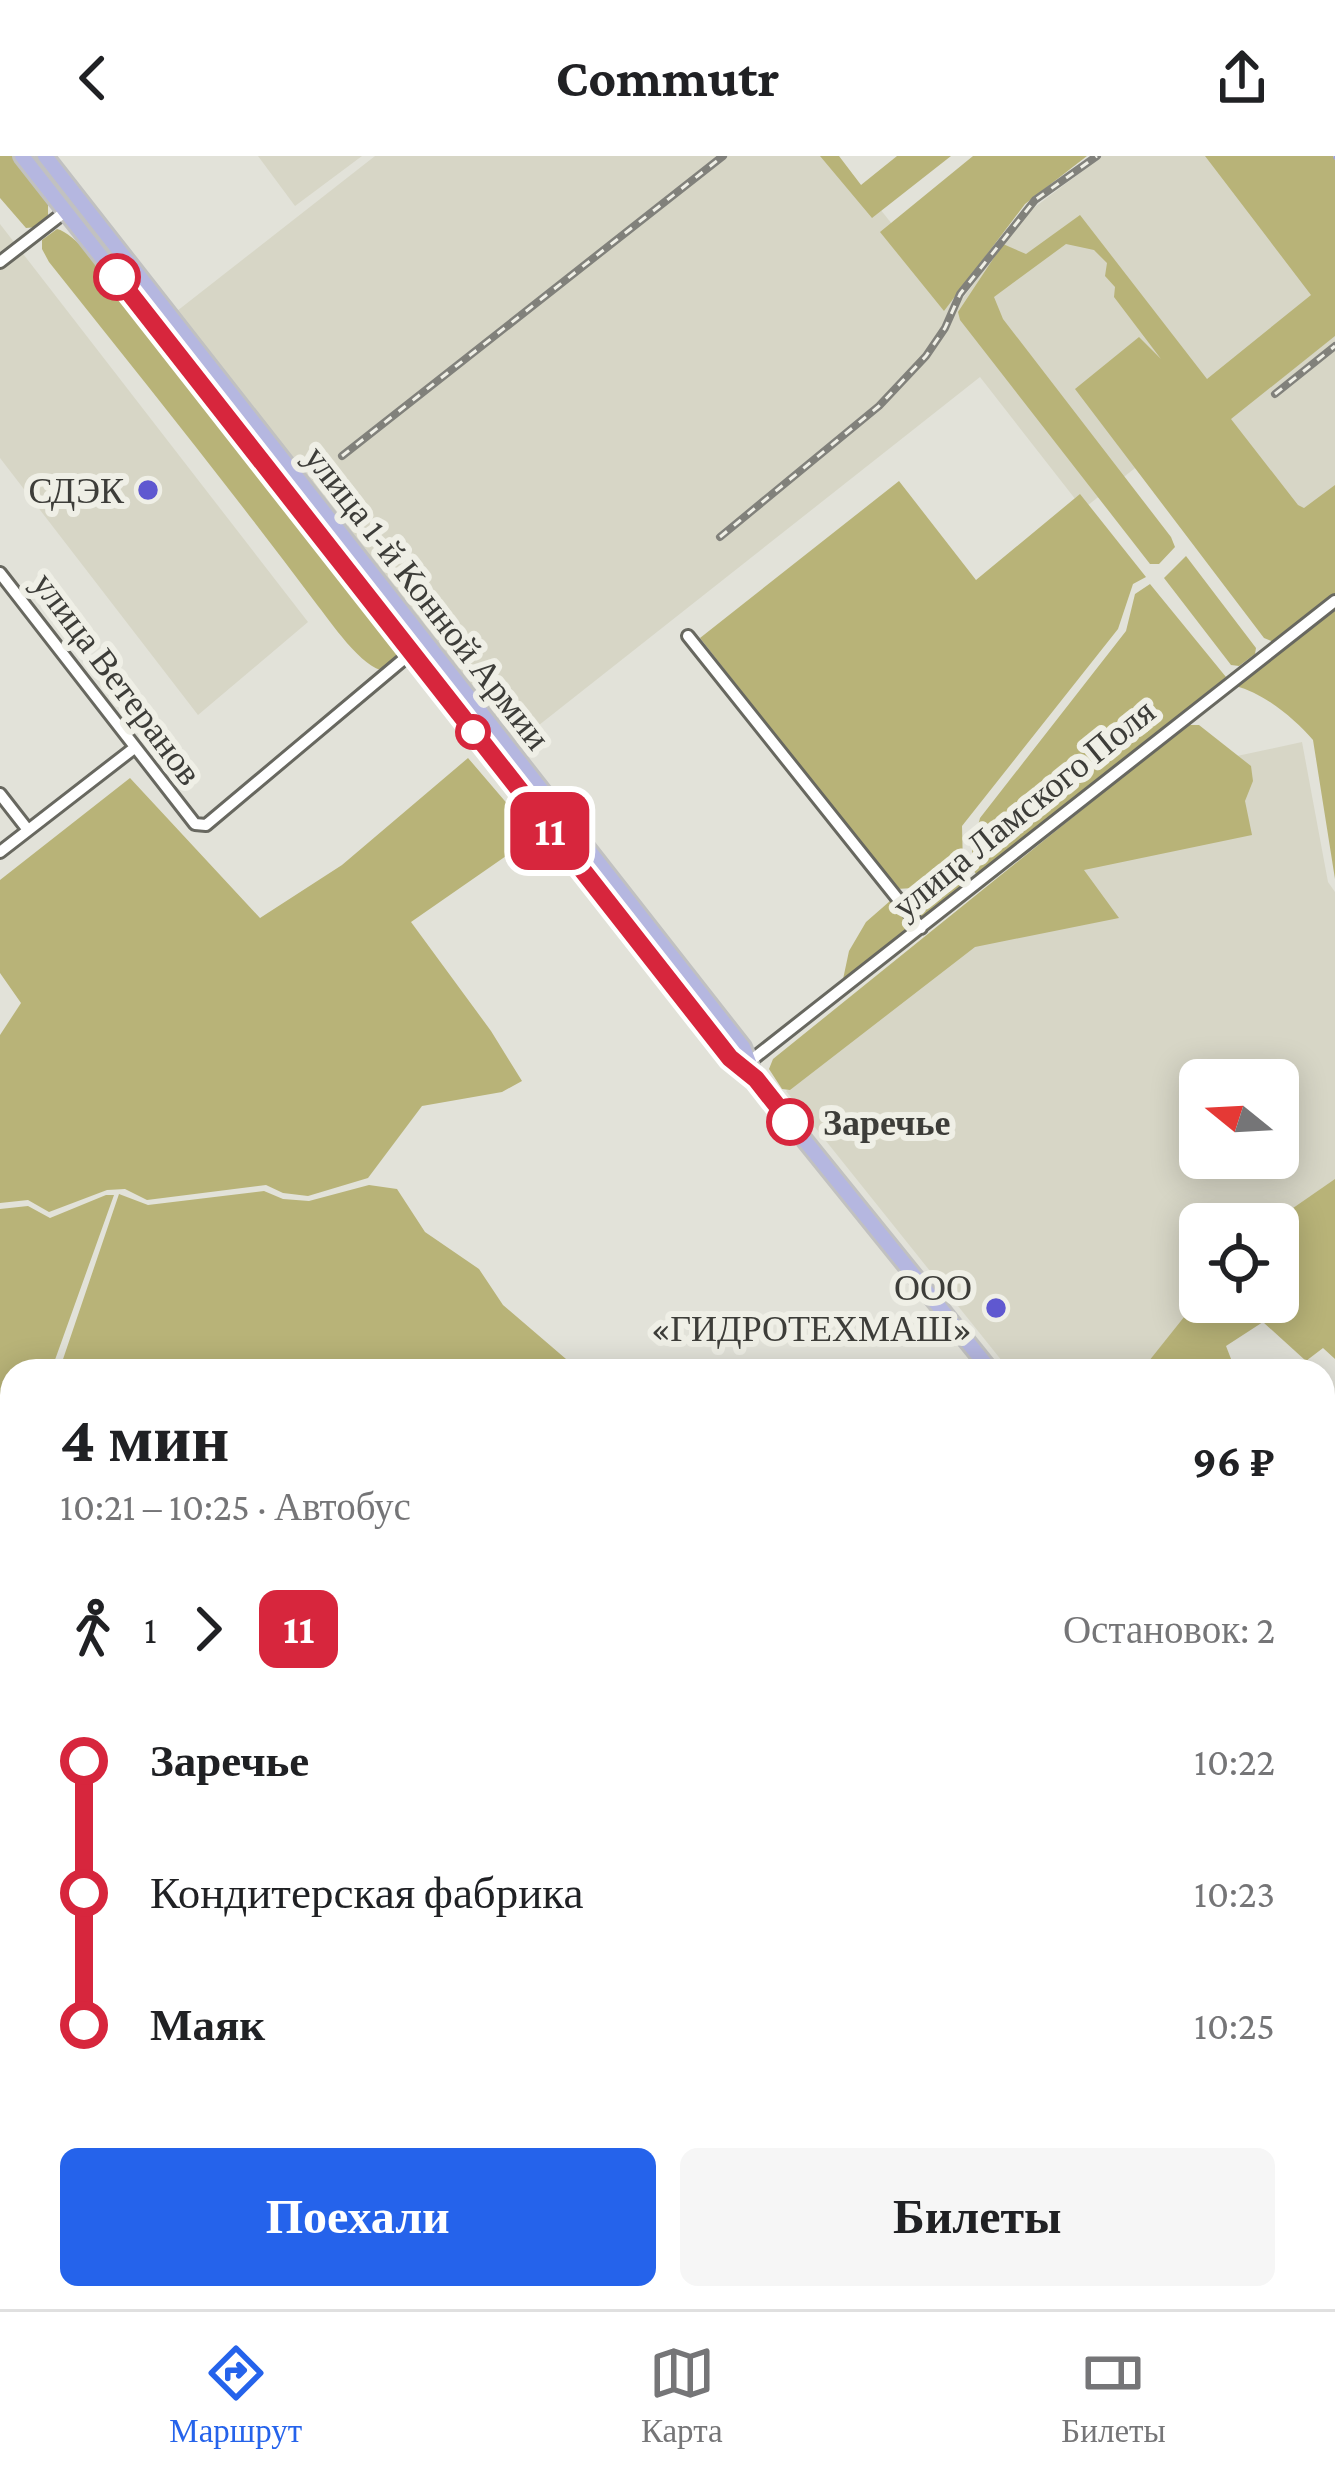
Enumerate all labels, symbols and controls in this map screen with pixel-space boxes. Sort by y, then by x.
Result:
icon: back [60,45,126,111]
icon: share [1209,45,1275,111]
text: Commutr [556,48,779,108]
unlabelled marker [95,255,139,299]
street label: улица 1-й Конной Армии [296,438,558,757]
place label: СДЭК [29,471,125,511]
marker: СДЭК [135,477,161,503]
street label: улица Ветеранов [24,565,210,793]
street label: улица Ламского Поля [885,691,1163,927]
unlabelled marker [457,716,489,748]
line badge: 11 [496,792,604,870]
text: 11 [534,807,566,854]
north arrow [1179,1059,1299,1179]
map controls [1179,1059,1299,1323]
marker: Заречье [768,1100,812,1144]
place label: Заречье [823,1103,950,1143]
button: locate [1179,1203,1299,1323]
place label: ООО «ГИДРОТЕХМАШ» [651,1268,972,1349]
marker: ООО «ГИДРОТЕХМАШ» [983,1295,1009,1321]
text: 4 мин [60,1402,229,1475]
text: 96 ₽ [1192,1436,1275,1486]
text: 10:21 – 10:25 · Автобус [60,1485,411,1528]
icon: walk [60,1596,126,1662]
icon: forward [175,1596,241,1662]
text: 11 [283,1605,314,1652]
text: 1 [144,1608,157,1651]
text: Остановок: 2 [1063,1608,1275,1651]
text: Заречье [150,1736,309,1786]
text: 10:22 [1194,1740,1275,1783]
text: Кондитерская фабрика [150,1868,584,1918]
text: 10:23 [1194,1872,1275,1915]
text: Маяк [150,2000,265,2050]
text: 10:25 [1194,2004,1275,2047]
button: Поехали [60,2148,656,2286]
button: Билеты [680,2148,1275,2286]
tab: Маршрут [169,2340,302,2450]
tab: Карта [641,2340,723,2450]
tab: Билеты [1061,2340,1166,2450]

